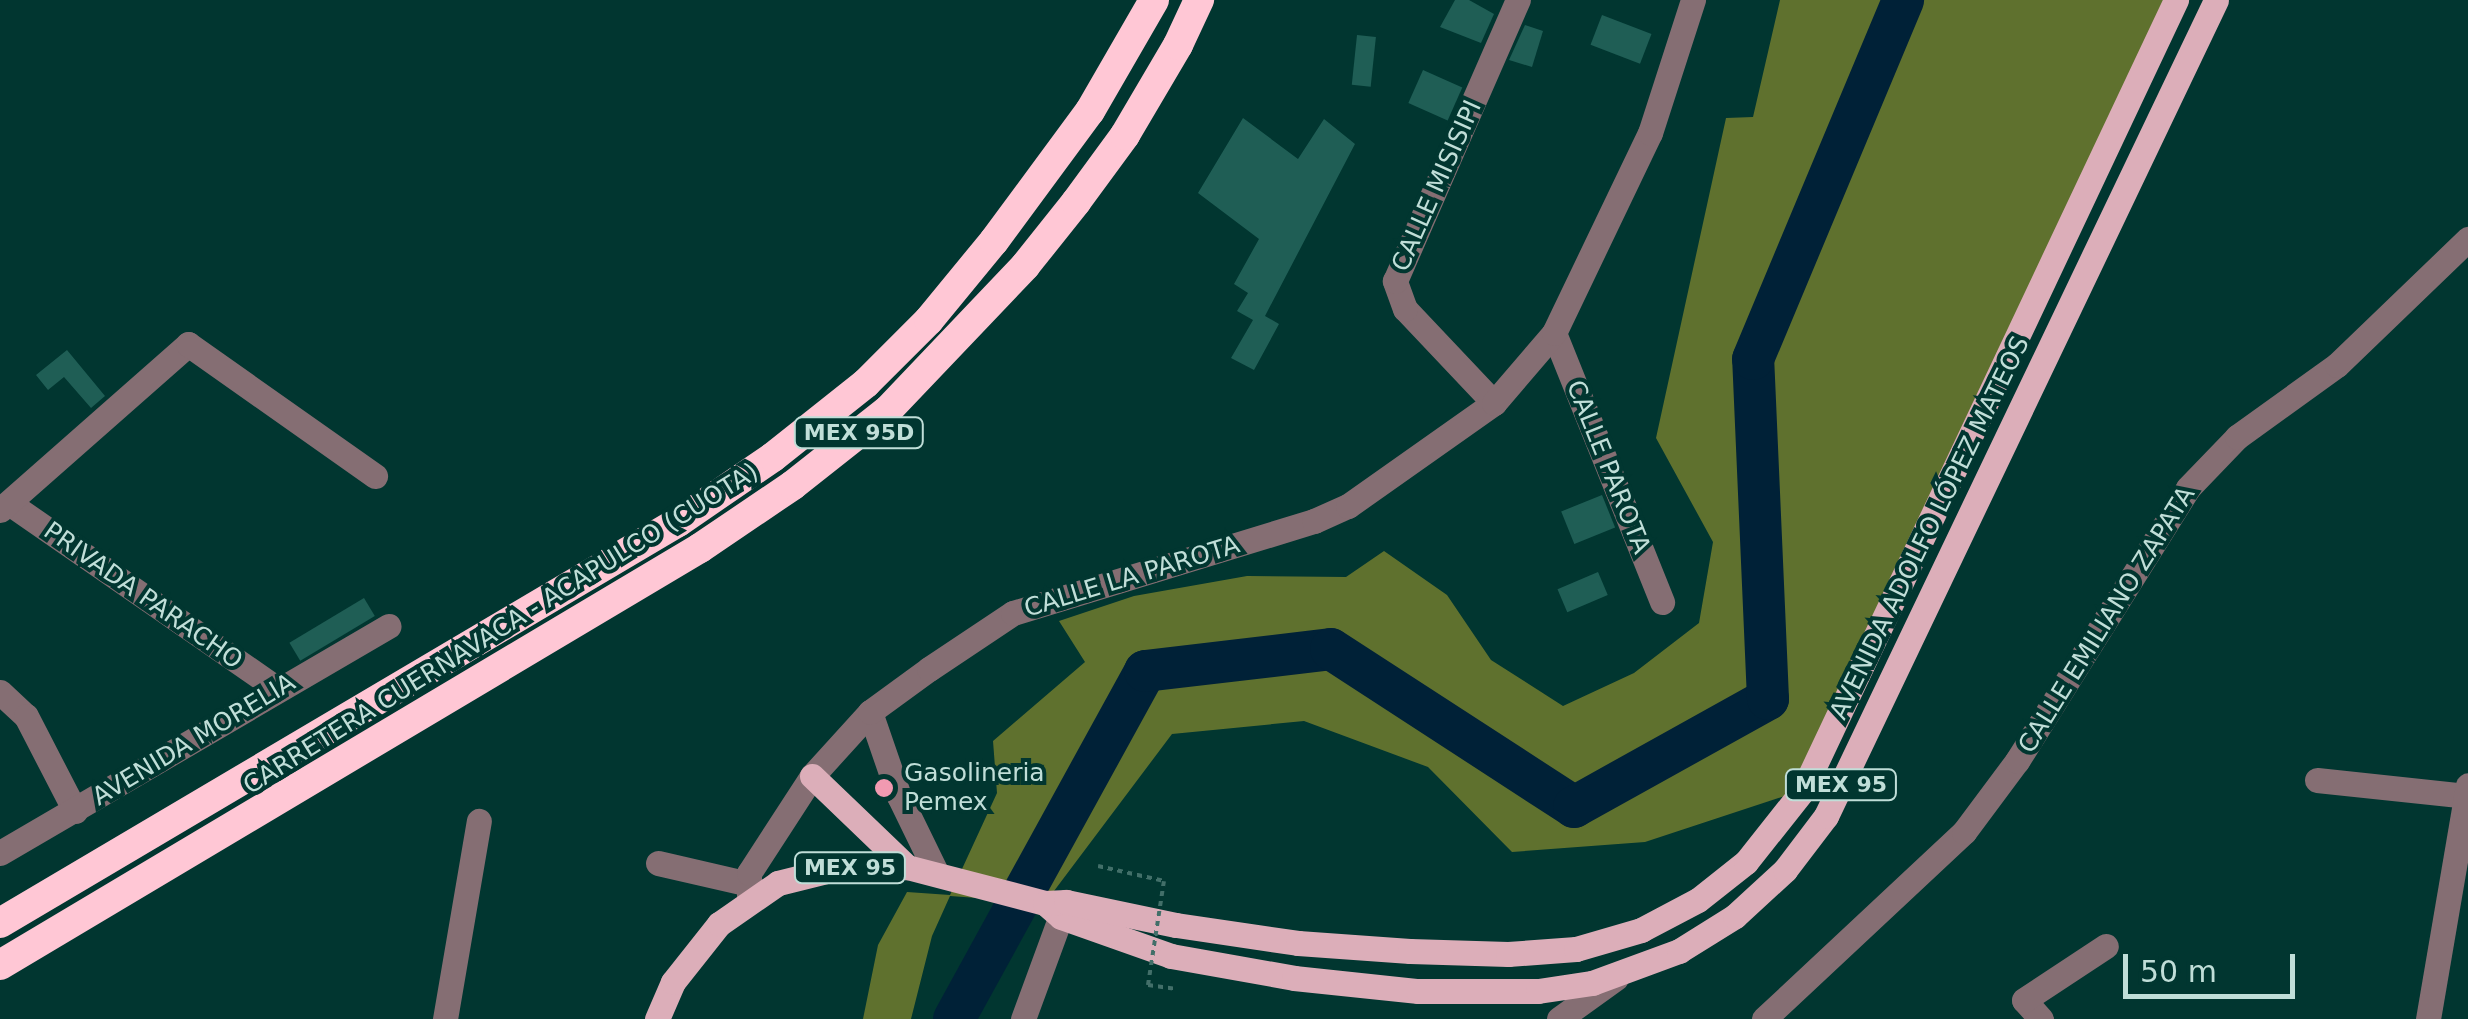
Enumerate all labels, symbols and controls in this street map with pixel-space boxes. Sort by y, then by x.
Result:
street label: CALLE MISISIPI [1386,96,1488,276]
street label: AVENIDA ADOLFO LÓPEZ MATEOS [1824,332,2036,724]
street label: CALLE PAROTA [1560,376,1656,558]
road number: MEX 95D [792,416,926,450]
street label: CARRETERA CUERNAVACA - ACAPULCO (CUOTA) [238,457,764,801]
street label: CALLE EMILIANO ZAPATA [2012,481,2202,759]
street label: PRIVADA PARACHO [38,516,248,676]
street label: CALLE LA PAROTA [1021,530,1243,624]
street label: AVENIDA MORELIA [87,668,301,812]
place label: Gasolineria Pemex [904,759,1045,818]
road number: MEX 95 [1784,768,1898,802]
marker: Gasolineria Pemex [873,777,895,799]
road number: MEX 95 [792,851,908,885]
scale bar [2128,934,2300,996]
text: 50 m [2140,954,2217,989]

